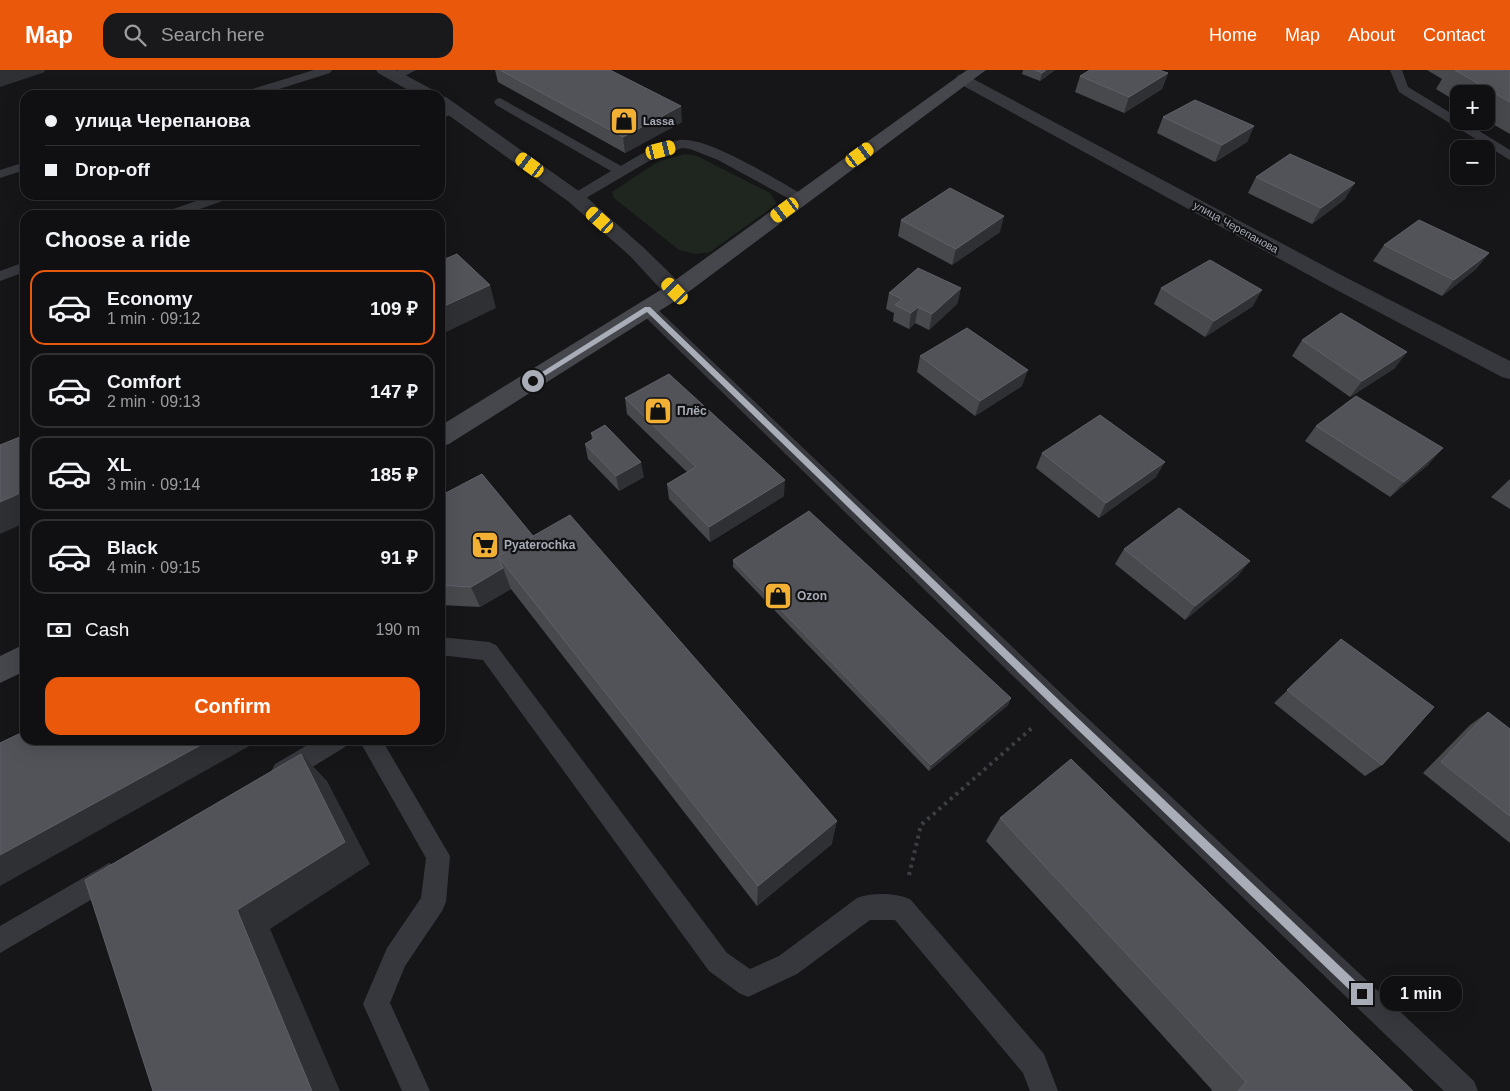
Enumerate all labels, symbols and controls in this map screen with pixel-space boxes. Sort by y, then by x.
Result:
search box [103,13,453,58]
text: Map [25,21,73,48]
icon: search [121,21,149,49]
text: Search here [161,24,265,45]
text: Home [1209,25,1257,45]
text: Map [1285,25,1320,45]
text: About [1348,25,1395,45]
text: Contact [1423,25,1485,45]
map controls [1450,85,1495,185]
button: + [1450,85,1495,130]
shop icon: Lassa [609,106,639,136]
text: улица Черепанова [75,110,250,131]
place label: Lassa [643,115,675,127]
car [644,139,677,161]
car [843,140,876,170]
button: − [1450,140,1495,185]
car [513,150,546,180]
text: Drop-off [75,159,150,180]
car [768,195,801,225]
street label: улица Черепанова [1192,199,1281,256]
car [583,204,616,236]
text: Choose a ride [45,227,190,252]
car [659,275,690,307]
icon: car [47,285,92,330]
text: Economy [107,288,193,309]
text: 109 ₽ [370,298,418,319]
text: 1 min · 09:12 [107,310,200,327]
icon: car [47,368,92,413]
route start [522,370,544,392]
text: Comfort [107,371,181,392]
text: 147 ₽ [370,381,418,402]
text: 2 min · 09:13 [107,393,200,410]
shop icon: Плёс [643,396,673,426]
place label: Плёс [677,404,707,418]
icon: car [47,451,92,496]
text: XL [107,454,131,475]
text: 185 ₽ [370,464,418,485]
text: 3 min · 09:14 [107,476,200,493]
supermarket icon: Pyaterochka [470,530,500,560]
icon: car [47,534,92,579]
text: Black [107,537,158,558]
place label: Pyaterochka [504,538,576,552]
text: 91 ₽ [381,547,418,568]
text: 4 min · 09:15 [107,559,200,576]
shop icon: Ozon [763,581,793,611]
place label: Ozon [797,589,827,603]
icon: cash [45,616,73,644]
text: Cash [85,619,129,640]
text: 190 m [376,621,420,638]
button: Confirm [45,677,420,735]
callout: 1 min [1380,976,1462,1012]
route end [1351,983,1373,1005]
text: 1 min [1400,985,1442,1002]

